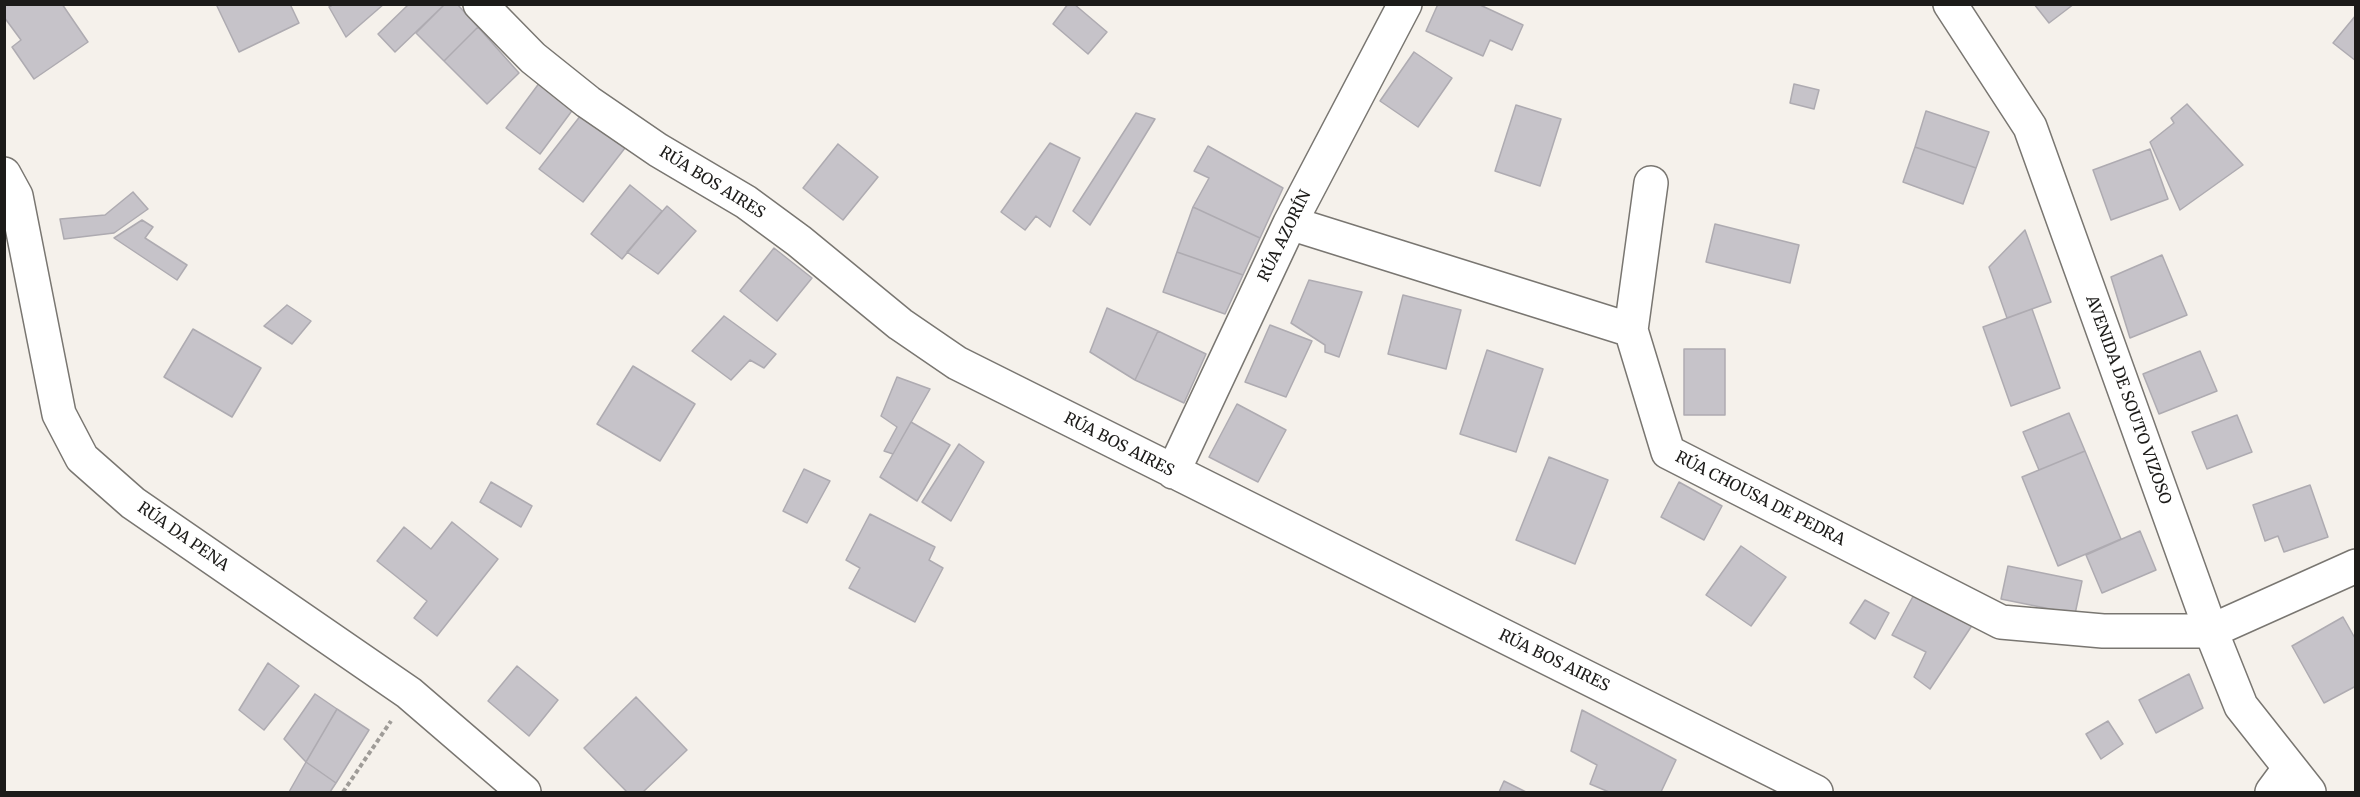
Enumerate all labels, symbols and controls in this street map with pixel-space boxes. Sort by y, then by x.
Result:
street label: RÚA BOS AIRES [656,143,768,223]
street label: RÚA AZORÍN [1255,187,1315,285]
street label: AVENIDA DE SOUTO VIZOSO [2081,293,2175,507]
street label: RÚA BOS AIRES [1061,409,1177,481]
street label: RÚA CHOUSA DE PEDRA [1672,448,1848,550]
street label: RÚA DA PENA [134,498,232,576]
street label: RÚA BOS AIRES [1495,626,1613,696]

